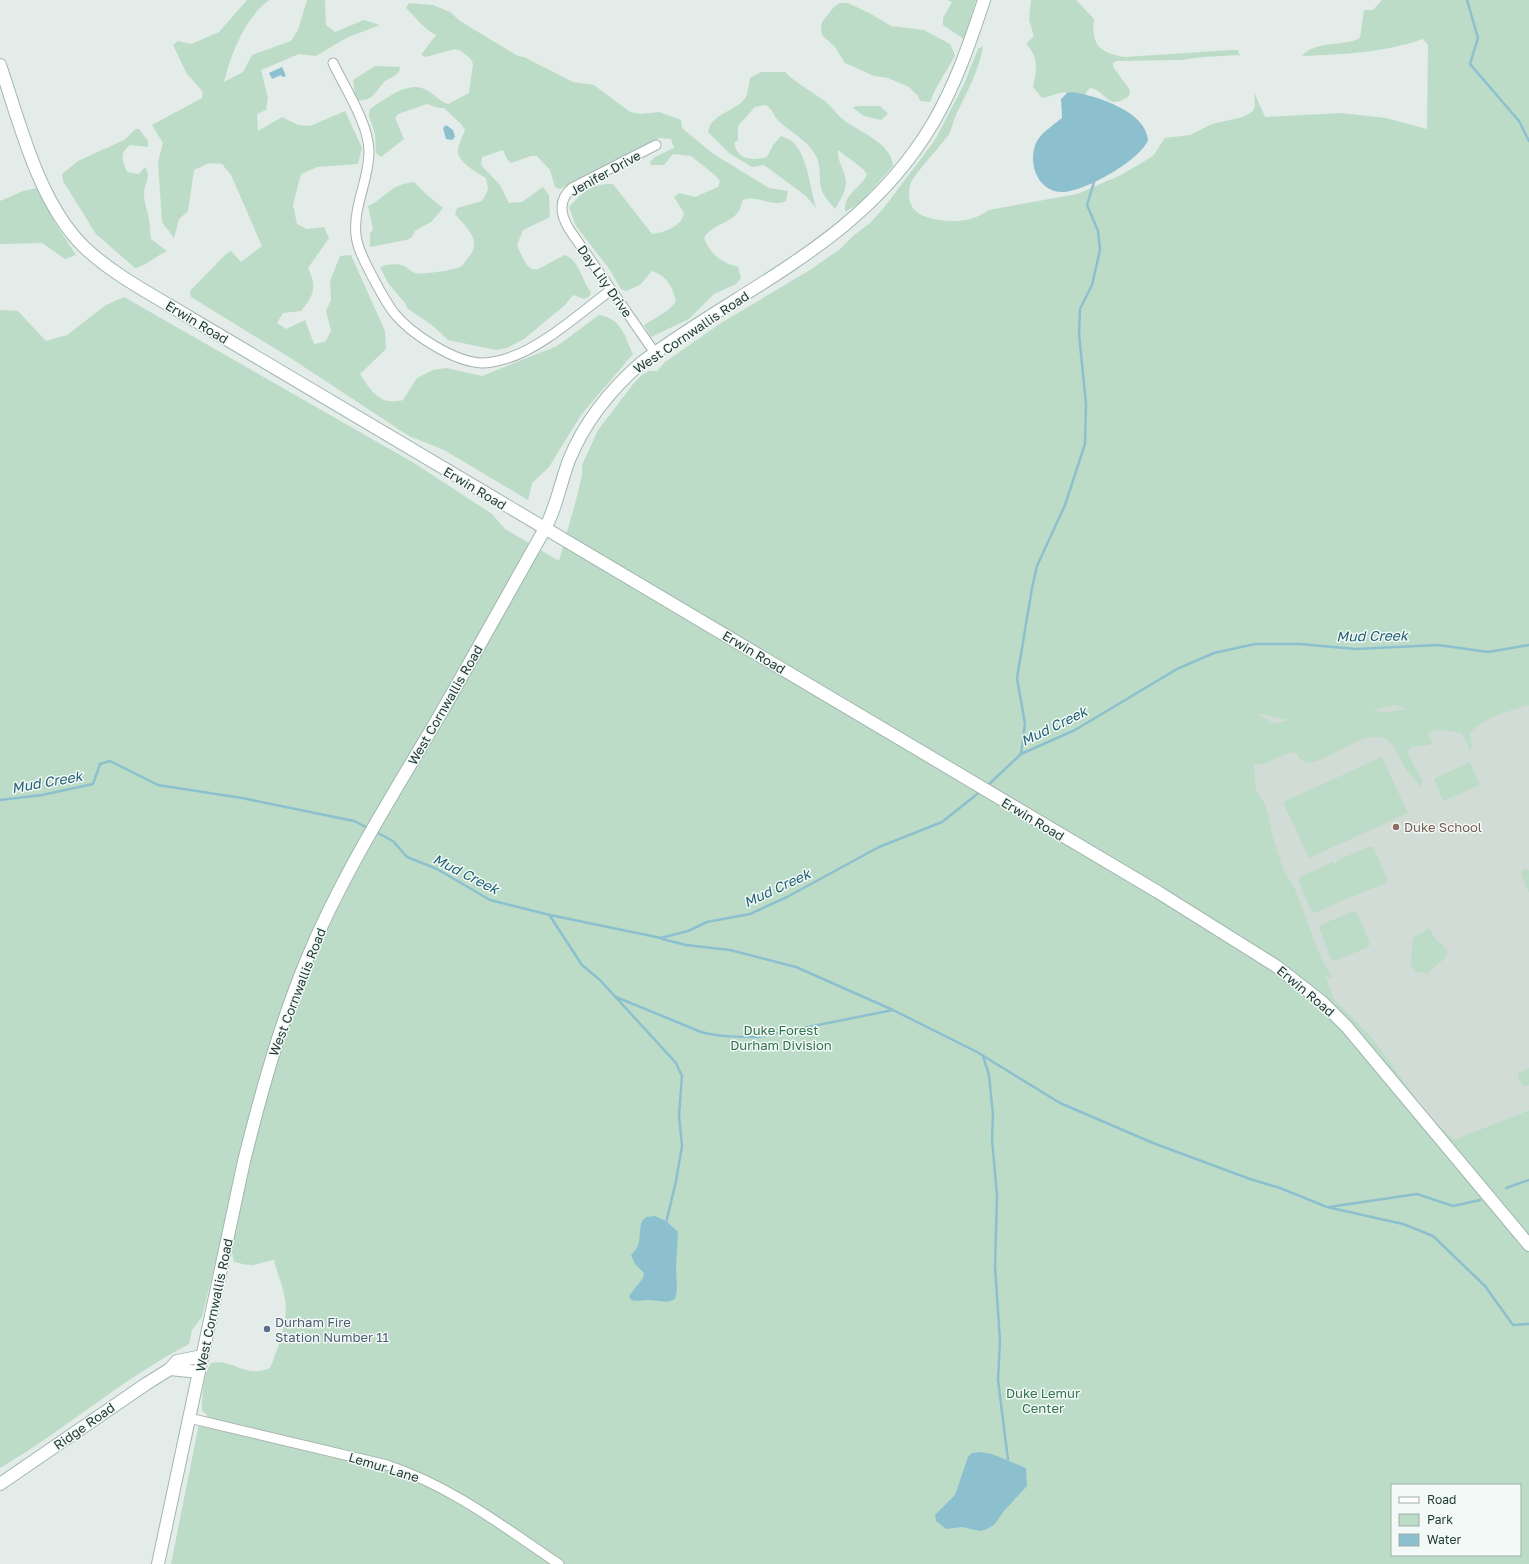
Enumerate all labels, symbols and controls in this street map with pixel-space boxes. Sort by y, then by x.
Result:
street label: Jenifer Drive [567,147,643,199]
street label: Day Lily Drive [574,242,636,320]
street label: West Cornwallis Road [630,287,752,377]
street label: Erwin Road [163,297,231,347]
street label: Erwin Road [441,463,509,513]
water label: Mud Creek [1336,626,1410,645]
street label: Erwin Road [720,627,788,677]
street label: West Cornwallis Road [404,642,486,768]
water label: Mud Creek [1018,701,1092,749]
water label: Mud Creek [10,767,86,796]
street label: Erwin Road [999,794,1067,844]
place label: Duke School [1404,819,1482,835]
marker: Duke School [1391,822,1401,832]
water label: Mud Creek [430,850,504,898]
water label: Mud Creek [741,864,815,910]
street label: West Cornwallis Road [265,926,329,1058]
street label: Erwin Road [1274,962,1338,1020]
park label: Duke Forest Durham Division [730,1022,832,1053]
street label: West Cornwallis Road [192,1237,236,1373]
place label: Durham Fire Station Number 11 [275,1314,389,1345]
marker: Durham Fire Station Number 11 [262,1324,272,1334]
park label: Duke Lemur Center [1006,1385,1080,1416]
street label: Ridge Road [50,1399,118,1453]
street label: Lemur Lane [347,1449,421,1485]
legend [1391,1484,1521,1556]
text: Road [1427,1492,1456,1507]
text: Park [1427,1512,1453,1527]
text: Water [1427,1532,1461,1547]

